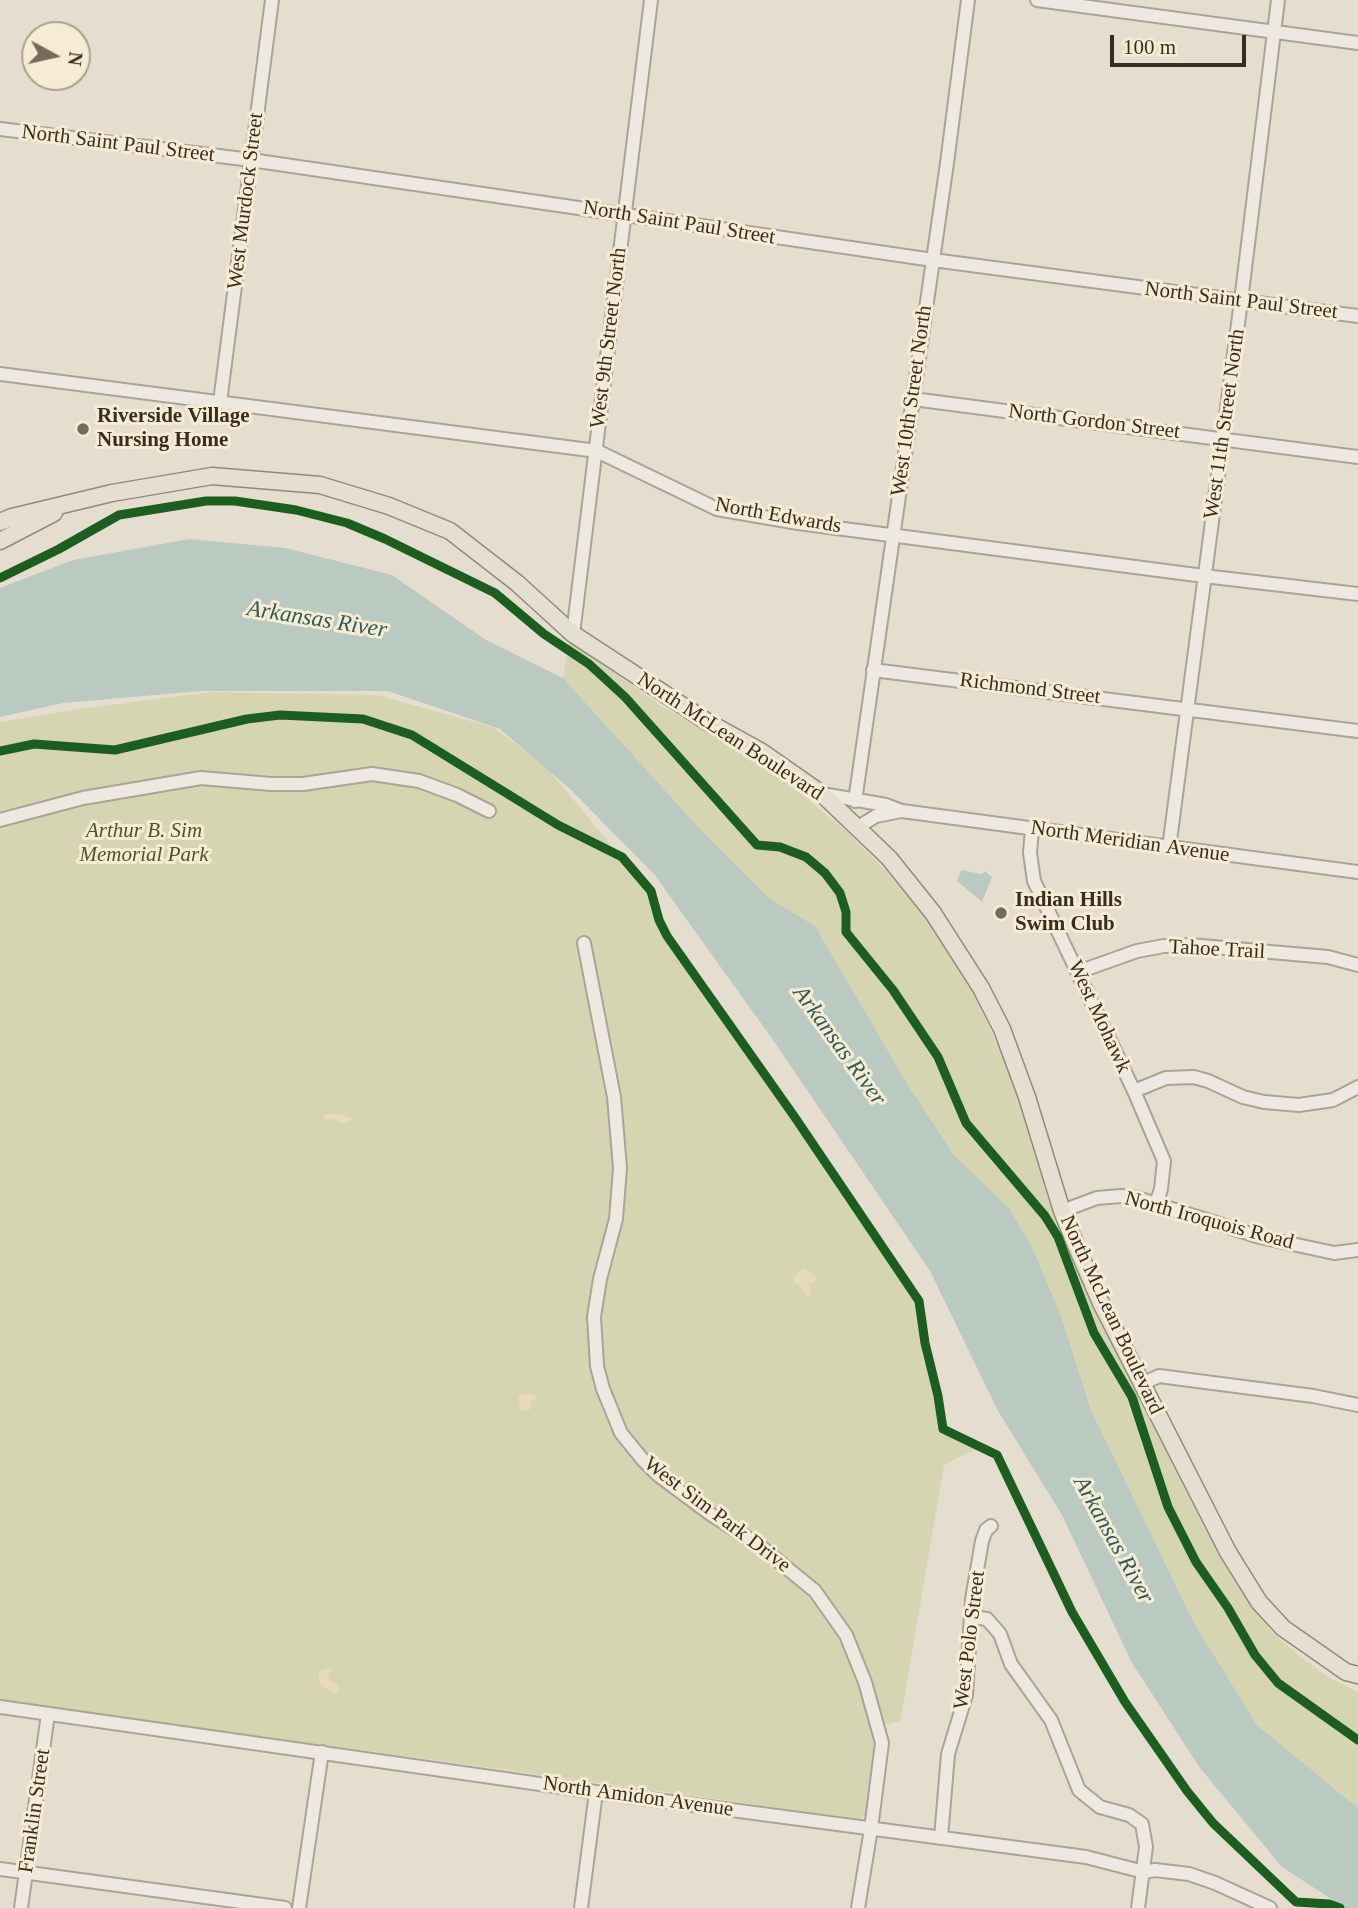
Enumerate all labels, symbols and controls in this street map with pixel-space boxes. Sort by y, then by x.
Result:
north arrow [21,21,91,91]
scale bar [1113,21,1250,65]
text: 100 m [1123,35,1176,59]
text: N [64,50,87,67]
street label: West Murdock Street [223,111,269,291]
street label: North Saint Paul Street [20,120,216,168]
street label: North Saint Paul Street [581,195,777,251]
street label: West 9th Street North [585,246,633,430]
street label: North Saint Paul Street [1143,277,1339,325]
street label: West 10th Street North [886,304,938,498]
street label: West 11th Street North [1199,327,1251,521]
street label: North Gordon Street [1007,399,1181,445]
place label: Riverside Village Nursing Home [97,404,250,454]
marker: Riverside Village Nursing Home [75,421,91,437]
street label: North Edwards [713,493,843,539]
water label: Arkansas River [245,595,389,645]
street label: North McLean Boulevard [632,667,828,807]
street label: Richmond Street [958,668,1102,710]
street label: North Meridian Avenue [1029,816,1231,868]
park label: Arthur B. Sim Memorial Park [80,818,208,868]
place label: Indian Hills Swim Club [1015,888,1122,938]
marker: Indian Hills Swim Club [993,905,1009,921]
street label: Tahoe Trail [1168,935,1266,965]
street label: West Mohawk [1062,957,1136,1077]
water label: Arkansas River [786,981,892,1111]
street label: North Iroquois Road [1122,1186,1296,1256]
street label: North McLean Boulevard [1054,1211,1168,1419]
street label: West Sim Park Drive [639,1452,795,1578]
water label: Arkansas River [1067,1472,1159,1608]
street label: West Polo Street [949,1569,991,1711]
street label: Franklin Street [14,1747,56,1875]
street label: North Amidon Avenue [541,1771,735,1823]

